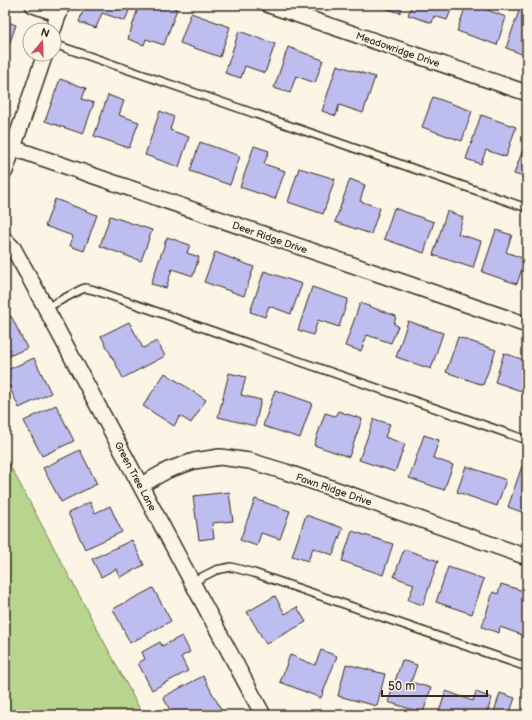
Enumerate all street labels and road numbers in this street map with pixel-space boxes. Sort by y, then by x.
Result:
street label: Meadowridge Drive [354,30,441,70]
street label: Deer Ridge Drive [231,220,309,256]
street label: Green Tree Lane [112,440,159,513]
street label: Fawn Ridge Drive [294,471,373,509]

